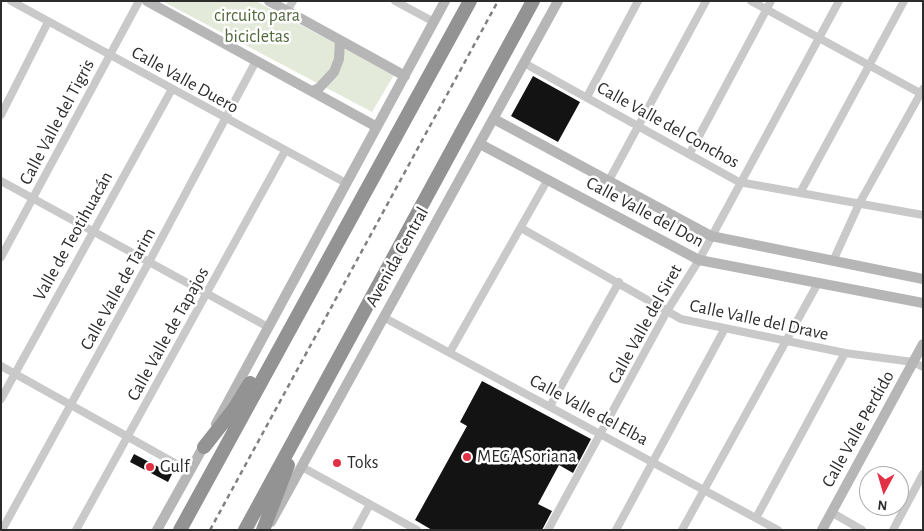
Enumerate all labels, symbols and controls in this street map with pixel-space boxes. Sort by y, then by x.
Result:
park label: circuito para bicicletas [214,5,300,48]
street label: Calle Valle Duero [128,42,242,118]
street label: Calle Valle del Tigris [15,55,99,189]
street label: Calle Valle del Conchos [593,77,743,173]
street label: Valle de Teotihuacán [29,168,117,304]
street label: Calle Valle del Don [582,172,708,252]
street label: Avenida Central [361,203,433,311]
street label: Calle Valle de Tarim [75,224,161,354]
street label: Calle Valle del Siret [603,261,687,387]
street label: Calle Valle de Tapajos [122,263,214,405]
street label: Calle Valle del Drave [688,295,830,345]
street label: Calle Valle Perdido [817,367,899,491]
street label: Calle Valle del Elba [526,370,652,450]
place label: MEGA Soriana [477,446,576,468]
marker: MEGA Soriana [461,451,473,463]
place label: Toks [347,452,378,474]
place label: Gulf [160,456,190,478]
marker: Toks [331,457,343,469]
marker: Gulf [144,461,156,473]
north arrow [859,466,909,516]
text: N [877,497,888,512]

